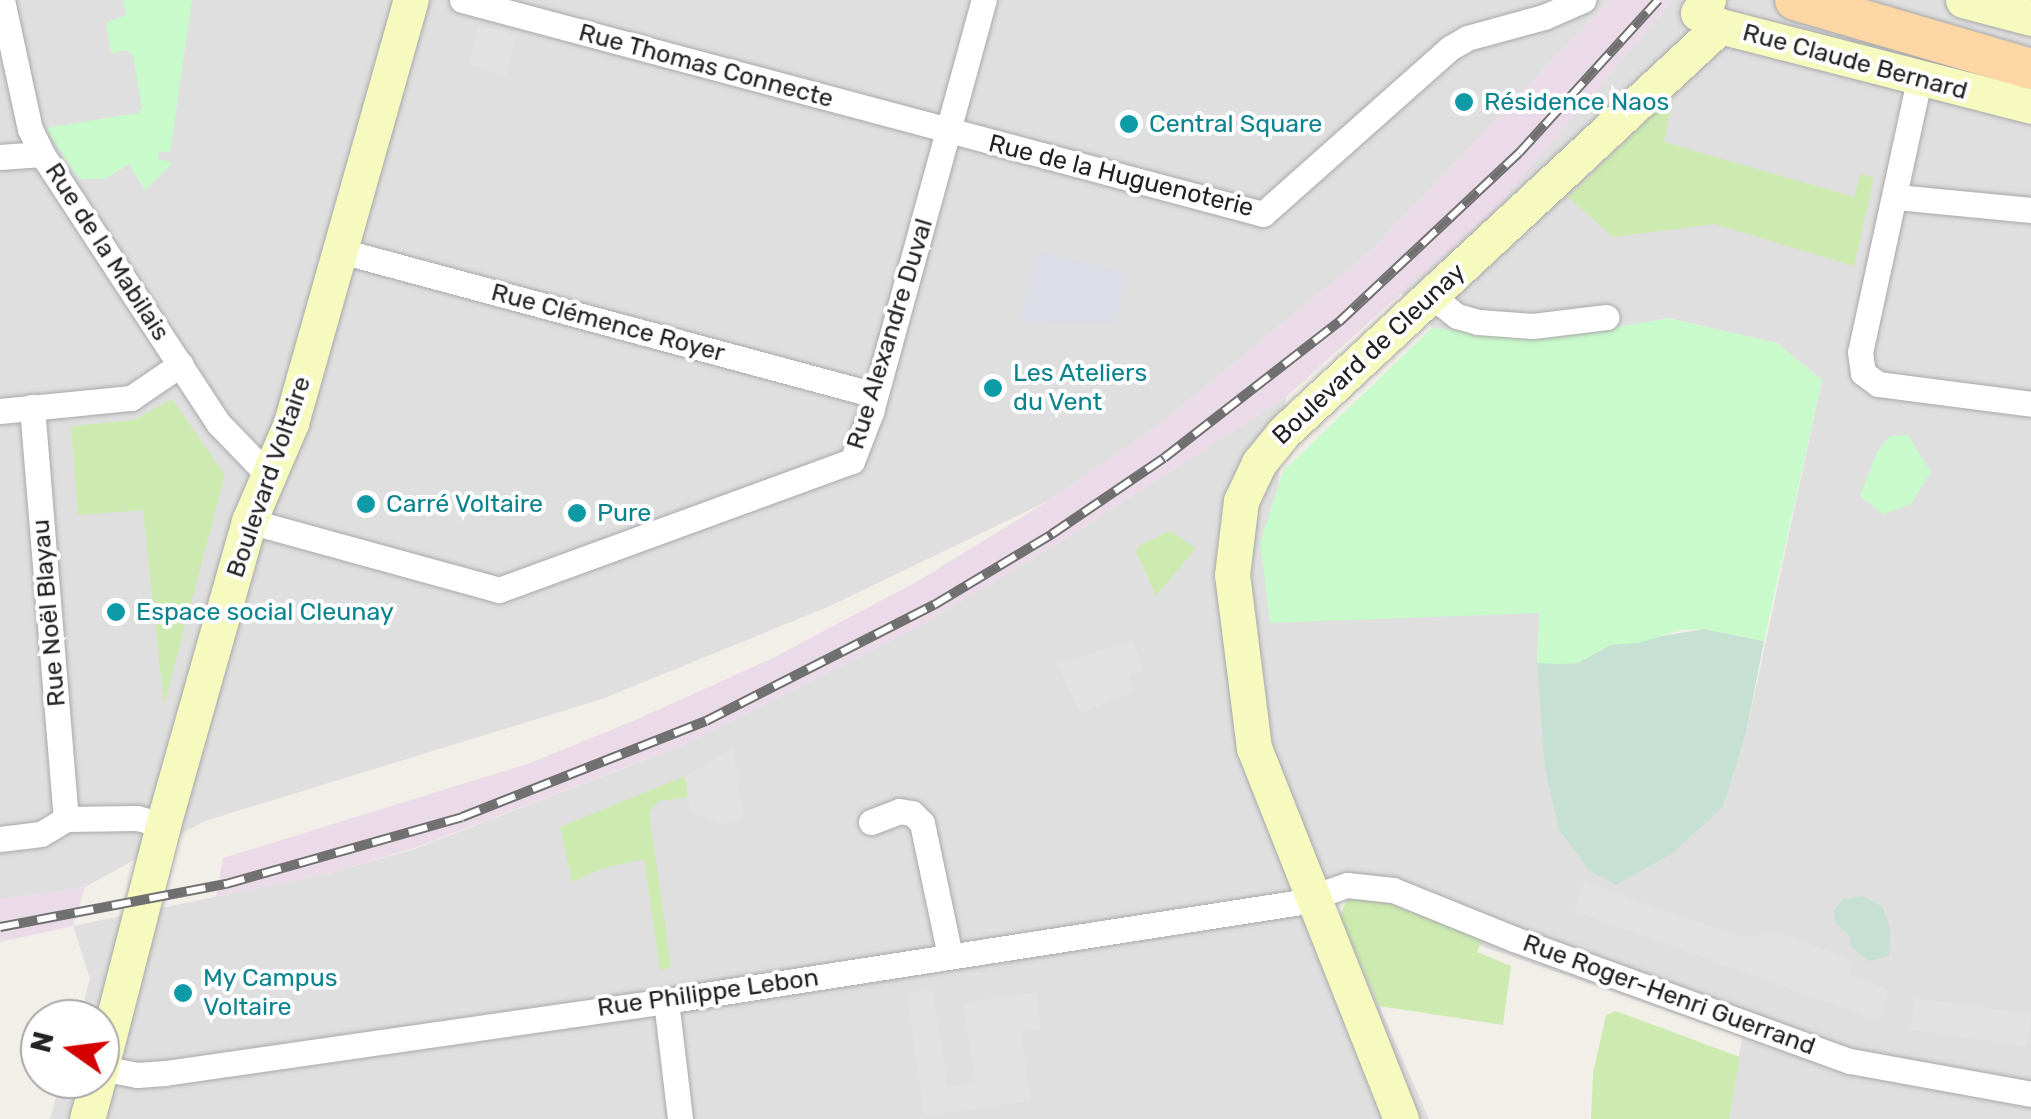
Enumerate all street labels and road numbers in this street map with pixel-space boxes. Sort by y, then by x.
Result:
street label: Rue Thomas Connecte [575,17,837,115]
street label: Rue Claude Bernard [1739,18,1971,106]
street label: Rue de la Huguenoterie [985,129,1257,223]
street label: Rue de la Mabilais [38,158,176,346]
street label: Rue Alexandre Duval [841,215,939,453]
street label: Boulevard de Cleunay [1266,257,1472,451]
street label: Rue Clémence Royer [488,277,728,369]
street label: Boulevard Voltaire [220,372,318,582]
street label: Rue Noël Blayau [26,518,72,708]
street label: Rue Roger-Henri Guerrand [1519,928,1819,1062]
street label: Rue Philippe Lebon [595,963,821,1023]

